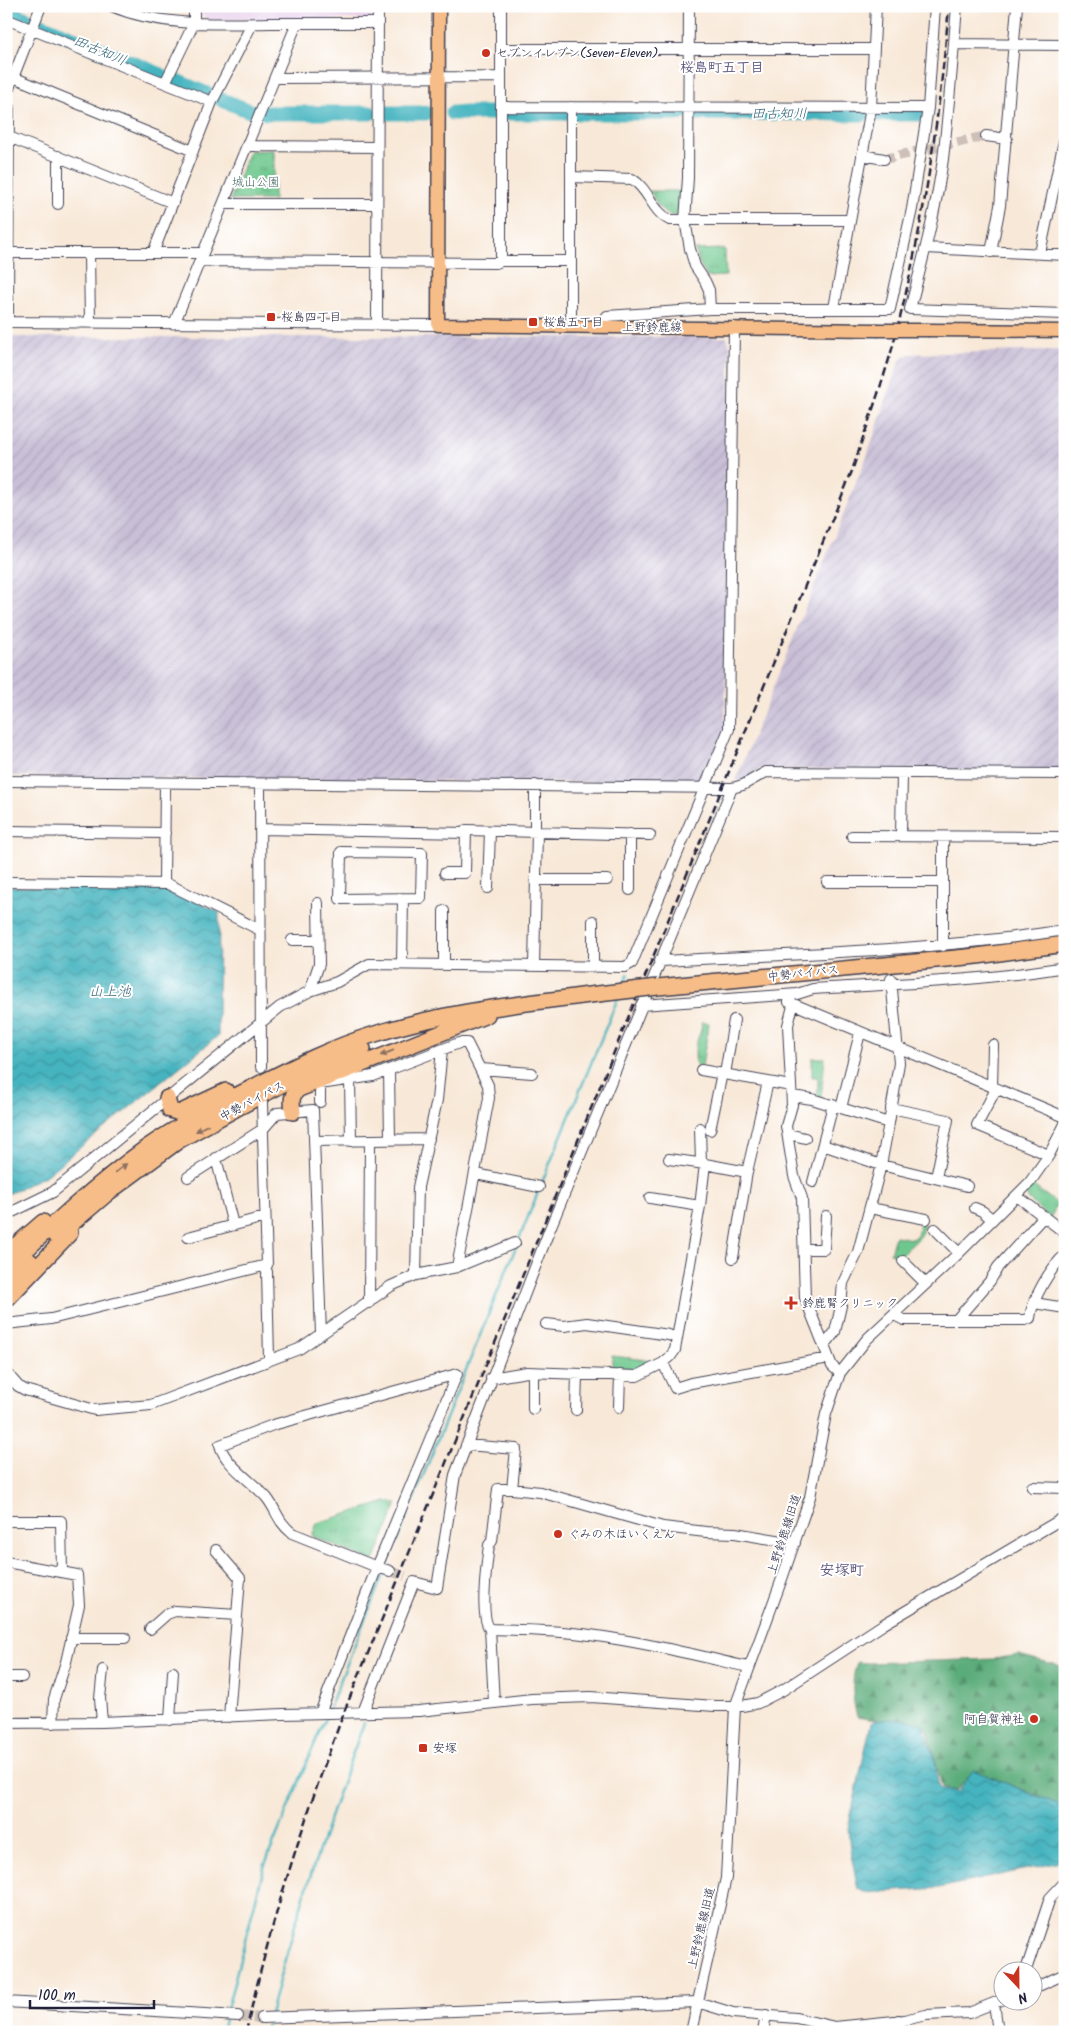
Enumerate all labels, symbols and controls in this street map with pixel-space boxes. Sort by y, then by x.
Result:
water label: 田古知川 [70,30,130,72]
place label: セブンイレブン(Seven-Eleven) [496,44,658,63]
marker: セブンイレブン(Seven-Eleven) [480,47,492,59]
district label: 桜島町五丁目 [680,57,764,79]
water label: 田古知川 [751,103,807,125]
park label: 城山公園 [232,173,280,192]
place label: 桜島四丁目 [281,308,341,327]
marker: 桜島四丁目 [265,311,277,323]
place label: 桜島五丁目 [543,313,603,332]
marker: 桜島五丁目 [527,316,539,328]
street label: 上野鈴鹿線 [622,318,682,337]
street label: 中勢バイパス [766,960,840,987]
water label: 山上池 [89,981,132,1003]
one-way arrow [379,1049,394,1057]
street label: 中勢バイパス [216,1076,288,1127]
one-way arrow [195,1124,209,1132]
one-way arrow [115,1162,128,1173]
place label: 鈴鹿腎クリニック [802,1294,898,1313]
marker: 鈴鹿腎クリニック [784,1296,798,1310]
street label: 上野鈴鹿線旧道 [762,1491,806,1577]
place label: ぐみの木ほいくえん [568,1525,676,1544]
marker: ぐみの木ほいくえん [552,1528,564,1540]
district label: 安塚町 [819,1559,865,1583]
place label: 阿自賀神社 [964,1710,1024,1729]
marker: 阿自賀神社 [1028,1713,1040,1725]
place label: 安塚 [433,1739,457,1758]
marker: 安塚 [417,1742,429,1754]
street label: 上野鈴鹿線旧道 [683,1885,720,1971]
north arrow [994,1960,1044,2010]
scale bar [30,1978,154,2010]
text: 100 m [38,1984,76,2008]
text: N [1014,1985,1031,2009]

